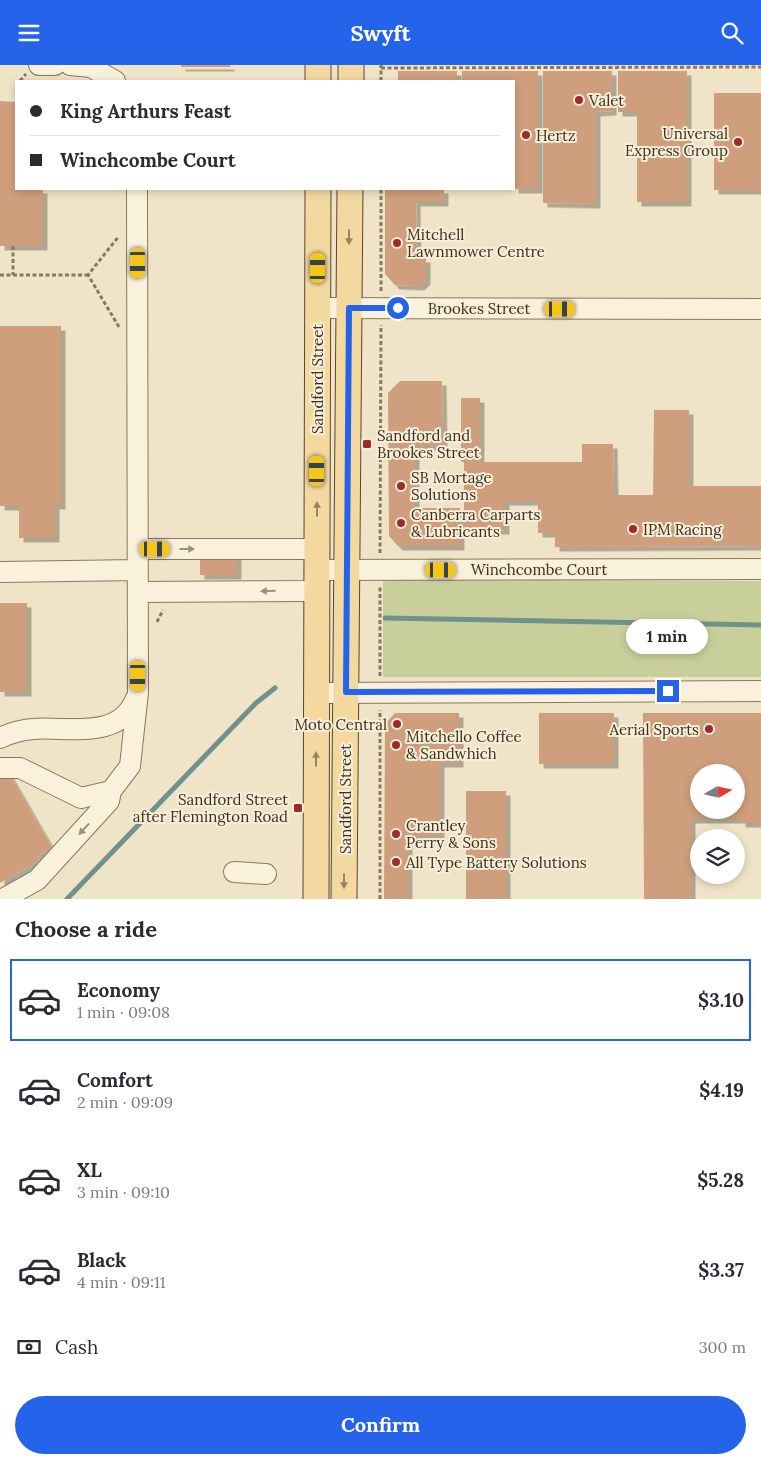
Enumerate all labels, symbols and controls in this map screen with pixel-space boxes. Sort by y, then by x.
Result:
icon: menu [15,19,43,47]
text: Swyft [350,19,411,47]
icon: search [718,19,746,47]
place label: Valet [588,91,624,110]
marker: Valet [573,94,585,106]
text: King Arthurs Feast [60,99,231,123]
place label: Universal Express Group [625,124,728,160]
place label: Hertz [536,126,576,145]
marker: Hertz [520,129,532,141]
marker: Universal Express Group [732,136,744,148]
text: Winchcombe Court [60,148,236,172]
place label: Mitchell Lawnmower Centre [407,225,545,261]
one-way arrow [345,230,353,246]
marker: Mitchell Lawnmower Centre [391,237,403,249]
car [130,248,145,278]
car [310,253,325,283]
route start [387,297,409,319]
street label: Brookes Street [428,299,531,318]
car [545,302,575,317]
street label: Sandford Street [308,324,327,434]
place label: Sandford and Brookes Street [377,426,480,462]
marker: Sandford and Brookes Street [361,438,373,450]
car [309,456,324,486]
place label: SB Mortage Solutions [411,468,492,504]
marker: SB Mortage Solutions [395,480,407,492]
one-way arrow [313,500,321,516]
place label: Canberra Carparts & Lubricants [411,505,541,541]
marker: Canberra Carparts & Lubricants [395,517,407,529]
place label: IPM Racing [643,520,722,539]
marker: IPM Racing [627,523,639,535]
car [140,542,170,557]
one-way arrow [179,545,195,553]
street label: Winchcombe Court [471,560,607,579]
car [426,563,456,578]
one-way arrow [260,587,276,595]
callout: 1 min [627,619,709,653]
text: 1 min [647,626,687,646]
car [130,661,145,691]
route end [657,680,679,702]
place label: Moto Central [294,715,387,734]
marker: Moto Central [391,718,403,730]
place label: Aerial Sports [609,720,699,739]
marker: Aerial Sports [703,723,715,735]
place label: Mitchello Coffee & Sandwhich [406,727,522,763]
marker: Mitchello Coffee & Sandwhich [390,739,402,751]
street label: Sandford Street [336,744,355,854]
one-way arrow [312,750,320,766]
north arrow [690,764,745,819]
map controls [690,764,745,884]
place label: Sandford Street after Flemington Road [133,790,288,826]
marker: Sandford Street after Flemington Road [292,802,304,814]
place label: Crantley Perry & Sons [406,816,496,852]
one-way arrow [78,823,90,835]
marker: Crantley Perry & Sons [390,828,402,840]
button: layers [690,829,745,884]
place label: All Type Battery Solutions [405,853,587,872]
marker: All Type Battery Solutions [390,856,402,868]
one-way arrow [340,874,348,890]
text: Choose a ride [15,915,157,943]
icon: car [17,978,62,1023]
text: Economy [77,978,160,1002]
text: $3.10 [698,988,744,1012]
text: 1 min · 09:08 [77,1002,170,1022]
icon: car [17,1068,62,1113]
text: Comfort [77,1068,153,1092]
text: $4.19 [699,1078,744,1102]
text: 2 min · 09:09 [77,1092,173,1112]
icon: car [17,1158,62,1203]
text: XL [77,1158,102,1182]
text: $5.28 [697,1168,744,1192]
text: 3 min · 09:10 [77,1182,170,1202]
icon: car [17,1248,62,1293]
text: Black [77,1248,126,1272]
text: $3.37 [698,1258,744,1282]
text: 4 min · 09:11 [77,1272,166,1292]
icon: cash [15,1333,43,1361]
text: Cash [55,1335,98,1359]
text: 300 m [699,1337,746,1357]
button: Confirm [15,1396,746,1454]

